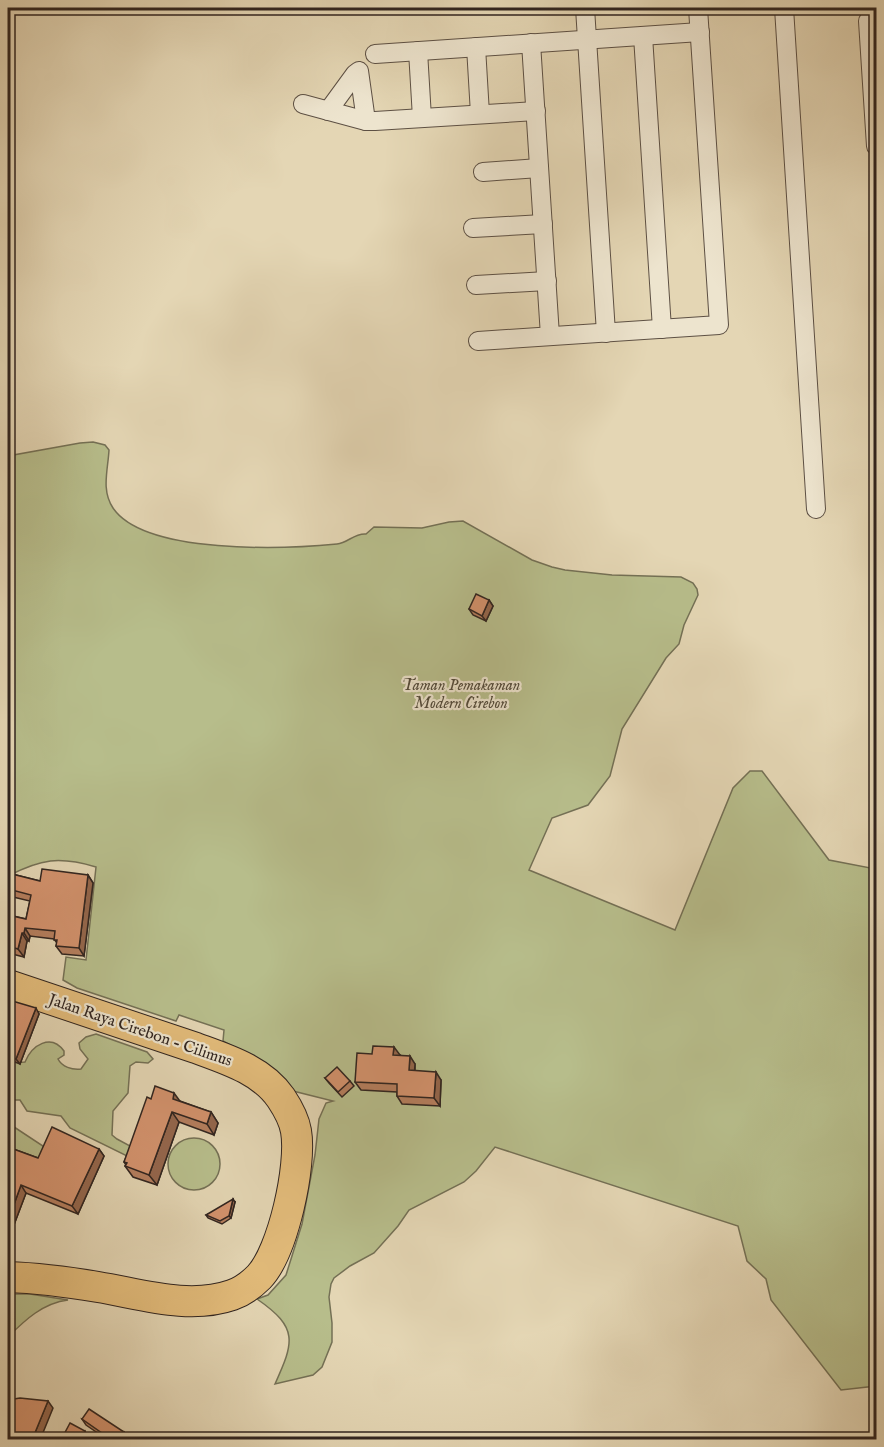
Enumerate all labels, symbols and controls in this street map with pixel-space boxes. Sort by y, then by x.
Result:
park label: Taman Pemakaman Modern Cirebon [402,676,520,714]
street label: Jalan Raya Cirebon - Cilimus [44,990,235,1072]

